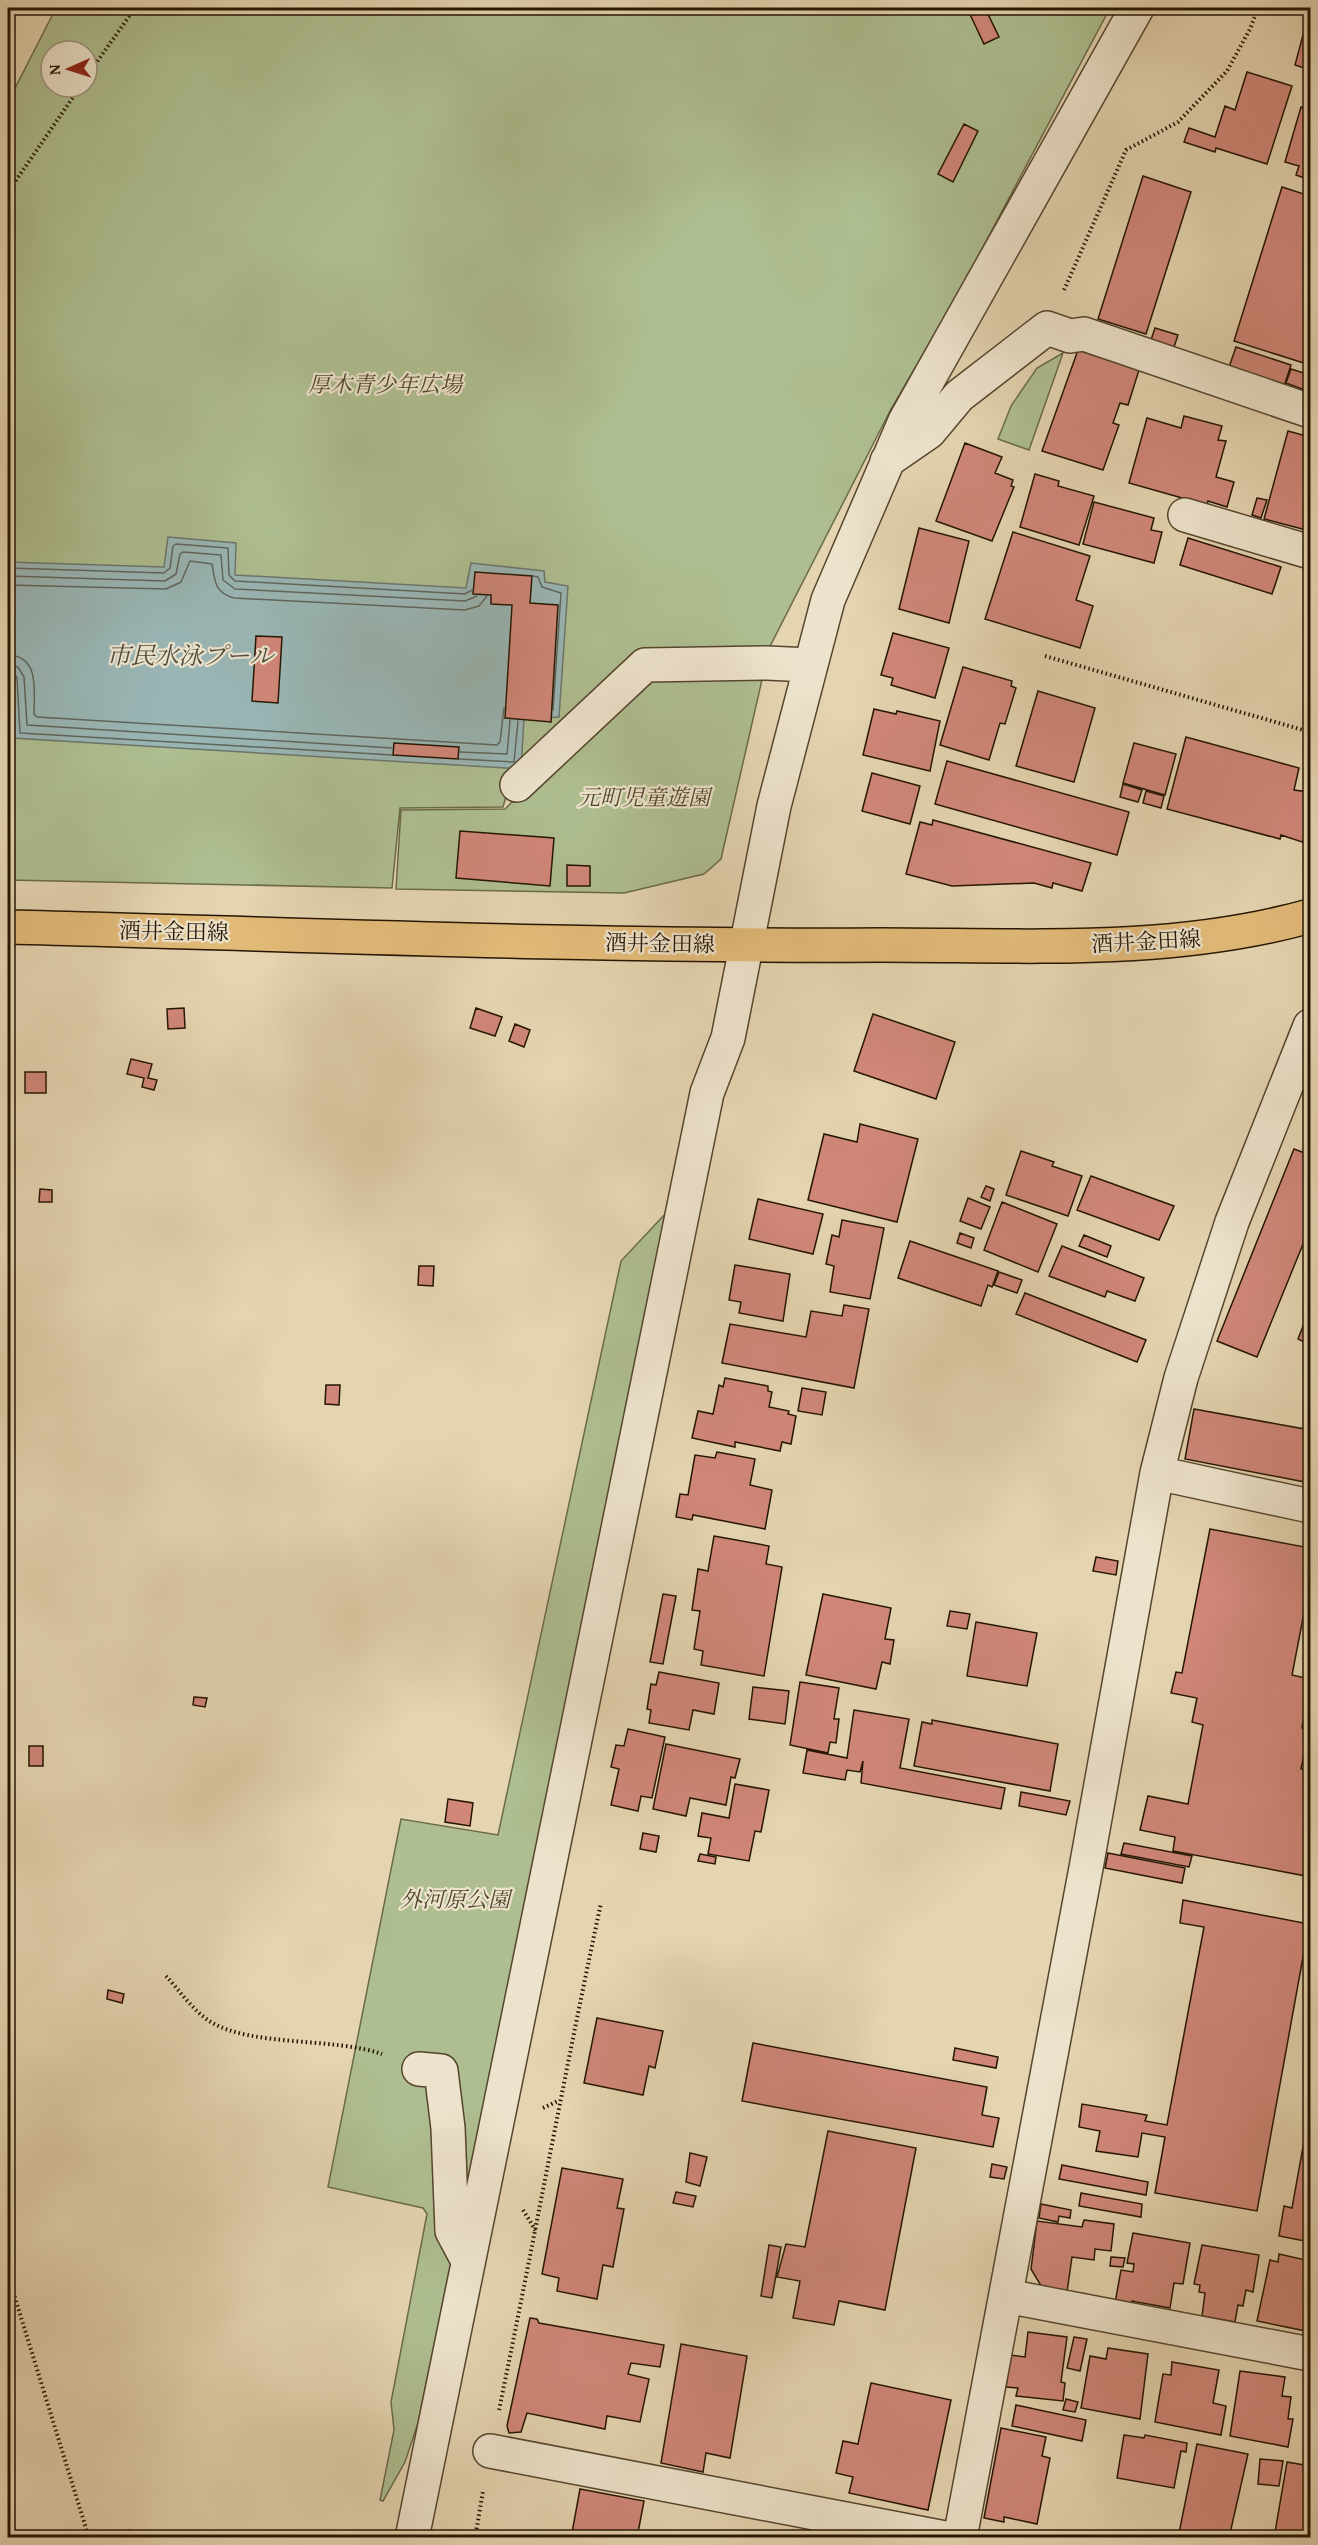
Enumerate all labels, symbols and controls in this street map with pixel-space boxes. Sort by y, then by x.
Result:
north arrow [39,39,99,99]
text: N [42,64,66,76]
park label: 厚木青少年広場 [308,368,464,400]
water label: 市民水泳プール [107,638,275,673]
park label: 元町児童遊園 [578,781,713,813]
street label: 酒井金田線 [119,914,229,948]
street label: 酒井金田線 [1090,922,1202,960]
street label: 酒井金田線 [605,926,715,960]
park label: 外河原公園 [400,1883,513,1915]

